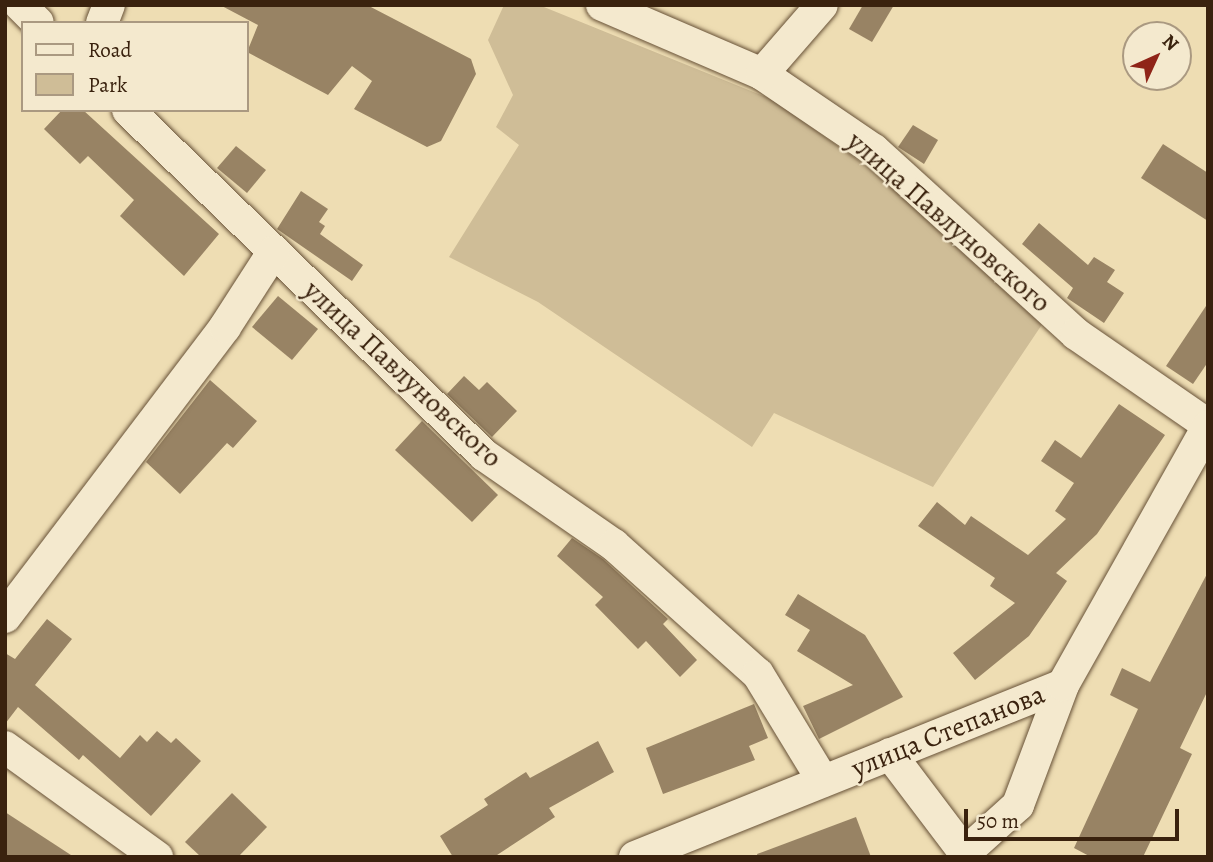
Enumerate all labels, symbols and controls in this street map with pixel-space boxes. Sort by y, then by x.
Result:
legend [21,21,248,112]
north arrow [1122,21,1192,91]
text: N [1156,28,1185,57]
text: Road [88,36,132,64]
text: Park [88,71,127,99]
street label: улица Павлуновского [840,124,1058,320]
street label: улица Павлуновского [297,273,509,475]
street label: улица Степанова [847,677,1049,785]
scale bar [968,796,1183,840]
text: 50 m [977,807,1019,835]

